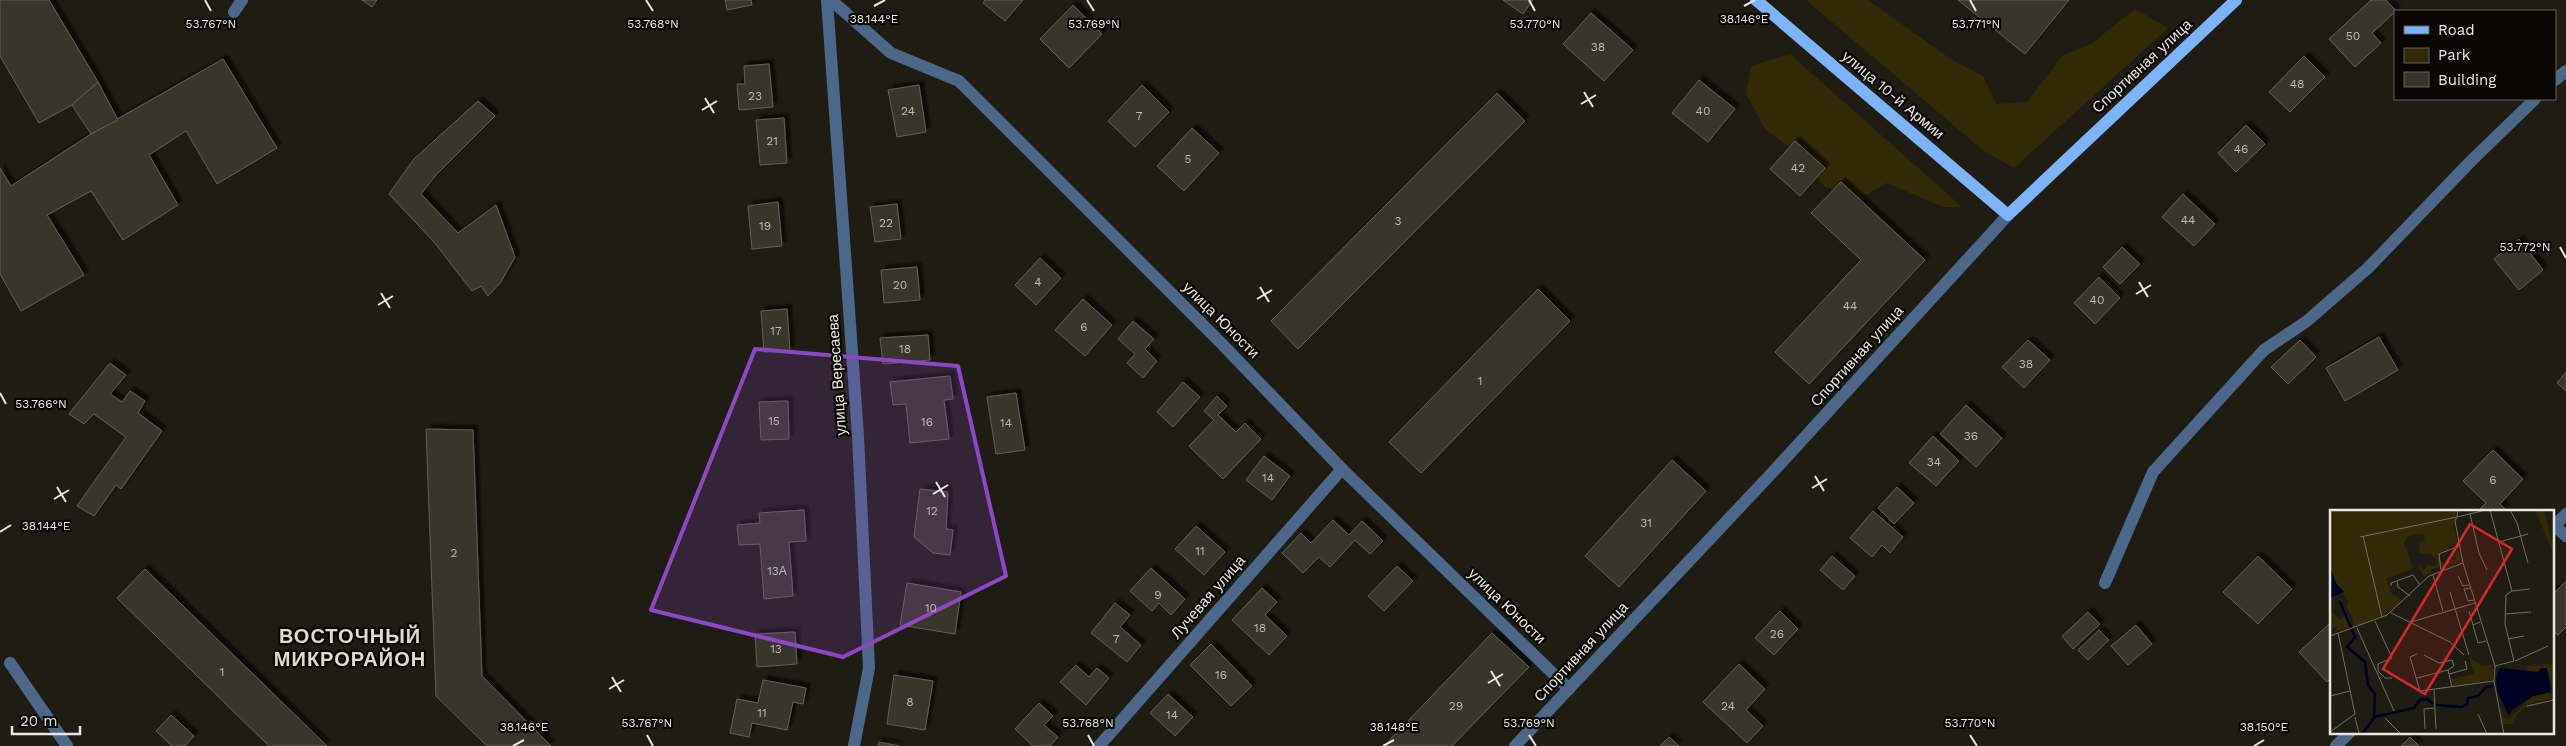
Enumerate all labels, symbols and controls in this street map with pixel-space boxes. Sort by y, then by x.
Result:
legend [2394,10,2556,100]
text: 38.144°E [850,12,899,26]
text: 38.146°E [1720,12,1769,26]
street label: Спортивная улица [2088,15,2196,117]
text: 53.767°N [186,17,236,31]
text: 53.768°N [627,17,679,31]
text: 53.769°N [1068,17,1120,31]
text: 53.770°N [1509,17,1561,31]
text: 53.771°N [1952,17,2000,31]
text: Road [2438,21,2475,39]
house number: 50 [2346,29,2360,43]
house number: 38 [1591,40,1605,54]
text: Park [2438,46,2471,64]
street label: улица 10-й Армии [1838,47,1948,143]
text: Building [2438,71,2496,89]
house number: 48 [2290,77,2304,91]
house number: 23 [748,89,762,103]
house number: 24 [901,104,915,118]
house number: 40 [1696,104,1710,118]
house number: 7 [1136,109,1143,123]
house number: 21 [766,134,778,148]
house number: 46 [2234,142,2248,156]
house number: 5 [1185,152,1192,166]
house number: 42 [1791,161,1805,175]
house number: 44 [2181,213,2195,227]
house number: 3 [1395,214,1402,228]
house number: 22 [879,216,893,230]
house number: 19 [759,219,771,233]
text: 53.772°N [2500,240,2550,254]
house number: 4 [1034,275,1042,289]
house number: 20 [893,278,907,292]
street label: улица Юности [1179,278,1263,362]
house number: 40 [2090,293,2104,307]
house number: 44 [1843,299,1857,313]
street label: Спортивная улица [1807,301,1907,410]
street label: улица Вересаева [824,313,850,436]
house number: 6 [1080,320,1088,334]
house number: 17 [770,324,782,338]
house number: 18 [899,342,911,356]
house number: 38 [2019,357,2033,371]
house number: 1 [1478,374,1482,388]
text: 53.766°N [15,397,67,411]
house number: 15 [768,414,780,428]
house number: 16 [921,415,933,429]
house number: 14 [1000,416,1012,430]
house number: 36 [1964,429,1978,443]
house number: 34 [1927,455,1941,469]
house number: 14 [1262,471,1274,485]
house number: 6 [2489,473,2497,487]
house number: 12 [926,504,938,518]
inset map [2330,510,2554,734]
house number: 31 [1640,516,1652,530]
text: 38.144°E [22,519,71,533]
house number: 11 [1195,544,1205,558]
house number: 2 [451,546,458,560]
street label: Лучевая улица [1167,551,1249,642]
house number: 13А [767,564,787,578]
street label: улица Юности [1464,564,1550,648]
house number: 9 [1154,588,1162,602]
street label: Спортивная улица [1530,598,1632,706]
house number: 10 [925,601,937,615]
house number: 18 [1254,621,1266,635]
district label: ВОСТОЧНЫЙ МИКРОРАЙОН [274,624,426,671]
house number: 26 [1770,627,1784,641]
house number: 7 [1113,632,1120,646]
house number: 13 [770,642,782,656]
house number: 1 [220,665,224,679]
house number: 16 [1215,668,1227,682]
house number: 8 [906,695,914,709]
house number: 29 [1449,699,1463,713]
house number: 24 [1721,699,1735,713]
scale bar [12,704,80,736]
house number: 11 [757,706,767,720]
house number: 14 [1166,708,1178,722]
text: 20 m [20,712,58,730]
text: 53.767°N [622,716,672,730]
text: 53.768°N [1062,716,1114,730]
text: 53.769°N [1503,716,1555,730]
text: 53.770°N [1944,716,1996,730]
text: 38.146°E [500,720,549,734]
text: 38.148°E [1370,720,1419,734]
text: 38.150°E [2240,720,2289,734]

